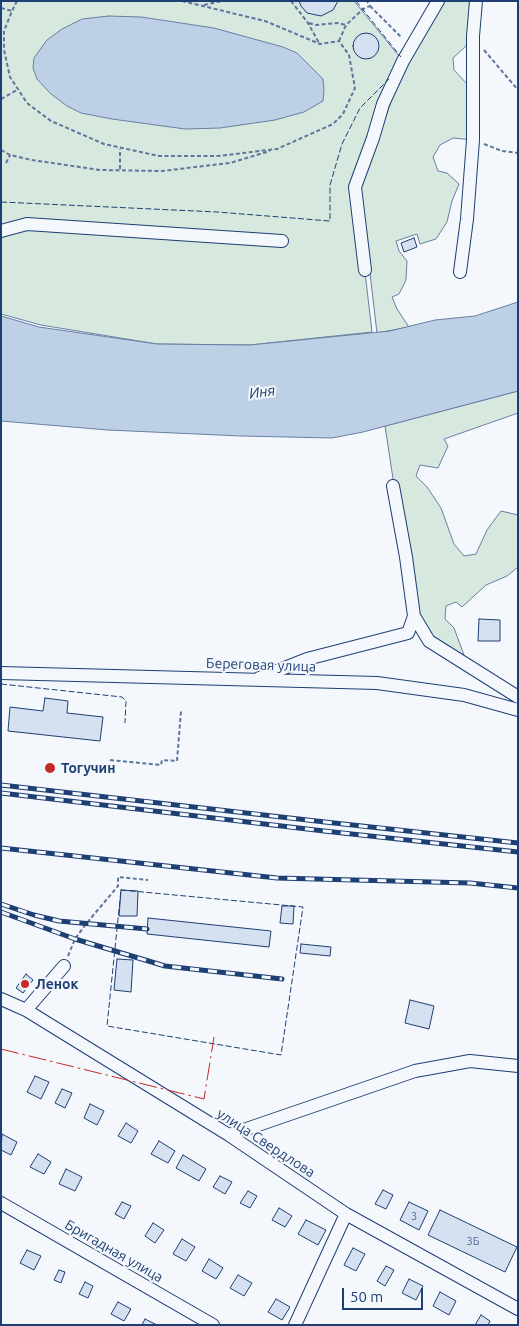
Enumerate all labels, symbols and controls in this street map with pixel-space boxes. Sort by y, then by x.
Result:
water label: Иня [248,381,276,403]
street label: Береговая улица [206,655,316,675]
place label: Тогучин [61,760,115,776]
marker: Тогучин [43,761,57,775]
place label: Ленок [35,976,78,992]
marker: Ленок [19,978,31,990]
street label: улица Свердлова [214,1105,318,1181]
house number: 3 [411,1209,417,1223]
street label: Бригадная улица [62,1216,166,1286]
house number: 3Б [467,1234,479,1248]
scale bar [344,1278,425,1310]
text: 50 m [350,1288,383,1305]

